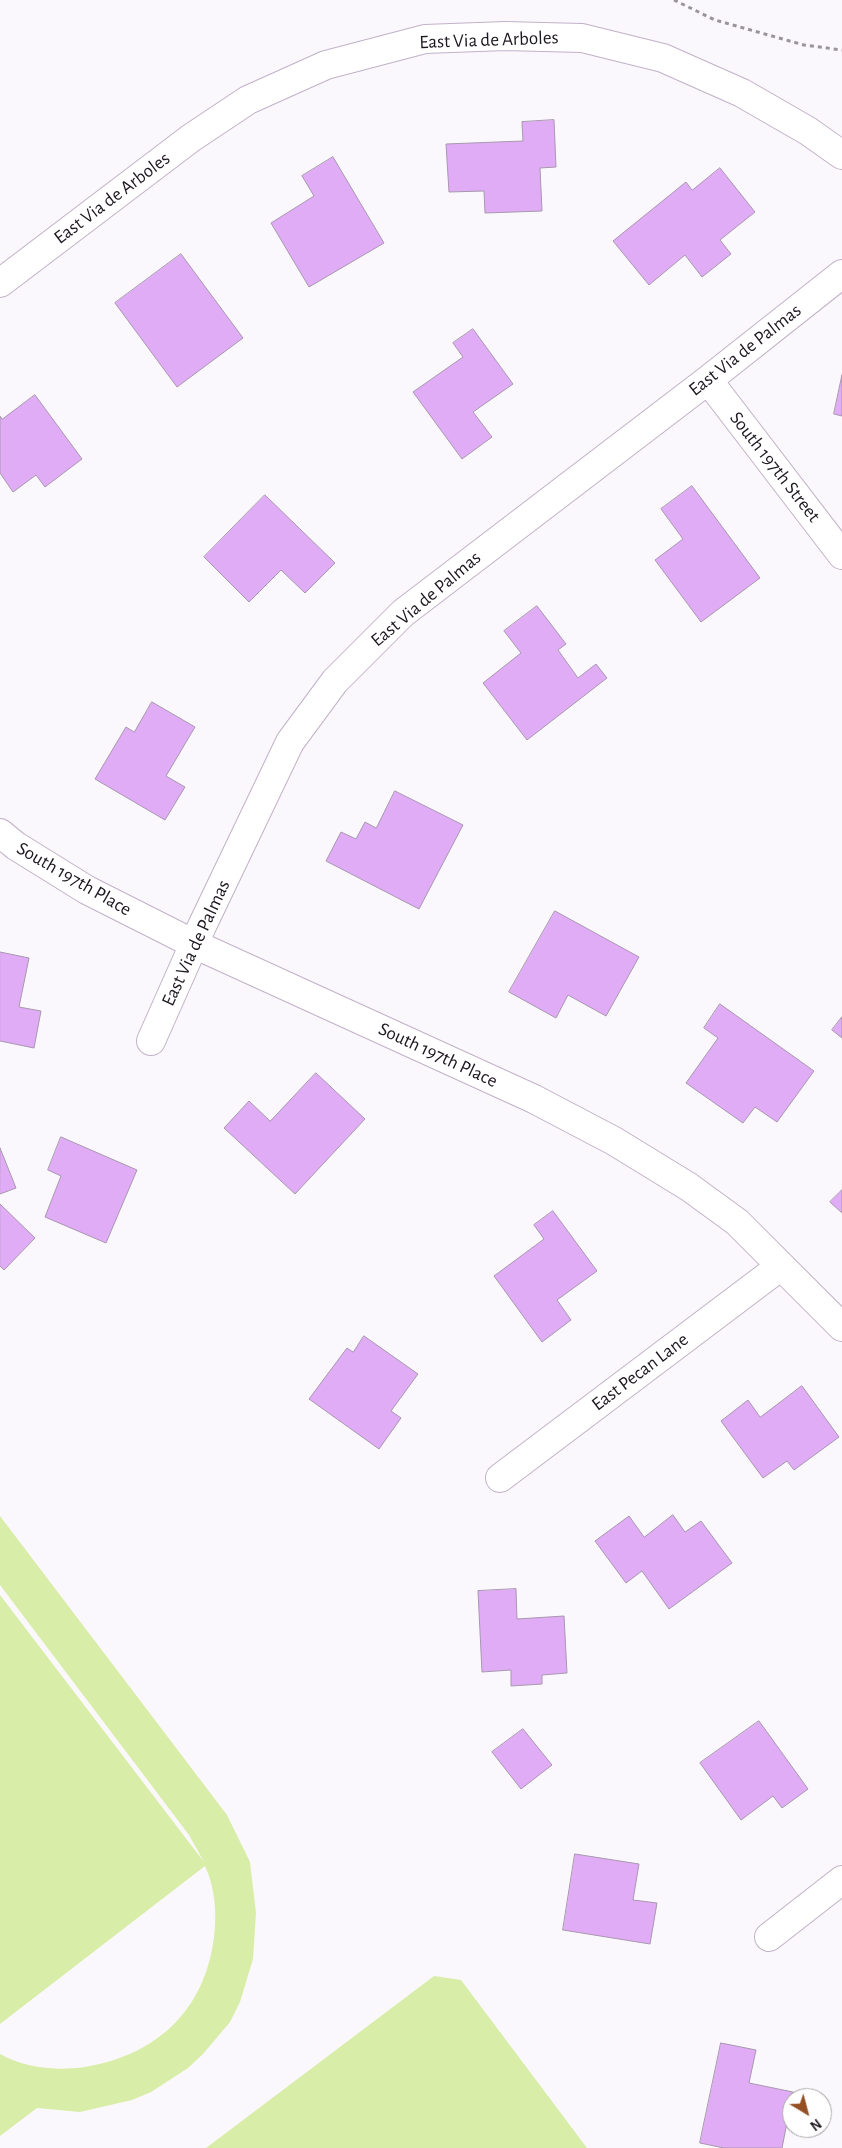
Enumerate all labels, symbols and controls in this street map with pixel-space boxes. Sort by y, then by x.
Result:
street label: East Via de Arboles [419,26,559,54]
street label: East Via de Arboles [50,147,174,249]
street label: East Via de Palmas [684,299,806,401]
street label: South 197th Street [725,407,825,527]
street label: East Via de Palmas [366,546,486,652]
street label: South 197th Place [13,837,135,921]
street label: East Via de Palmas [157,876,235,1010]
street label: South 197th Place [375,1018,501,1092]
street label: East Pecan Lane [587,1328,693,1416]
north arrow [782,2088,832,2138]
text: N [807,2116,824,2133]

